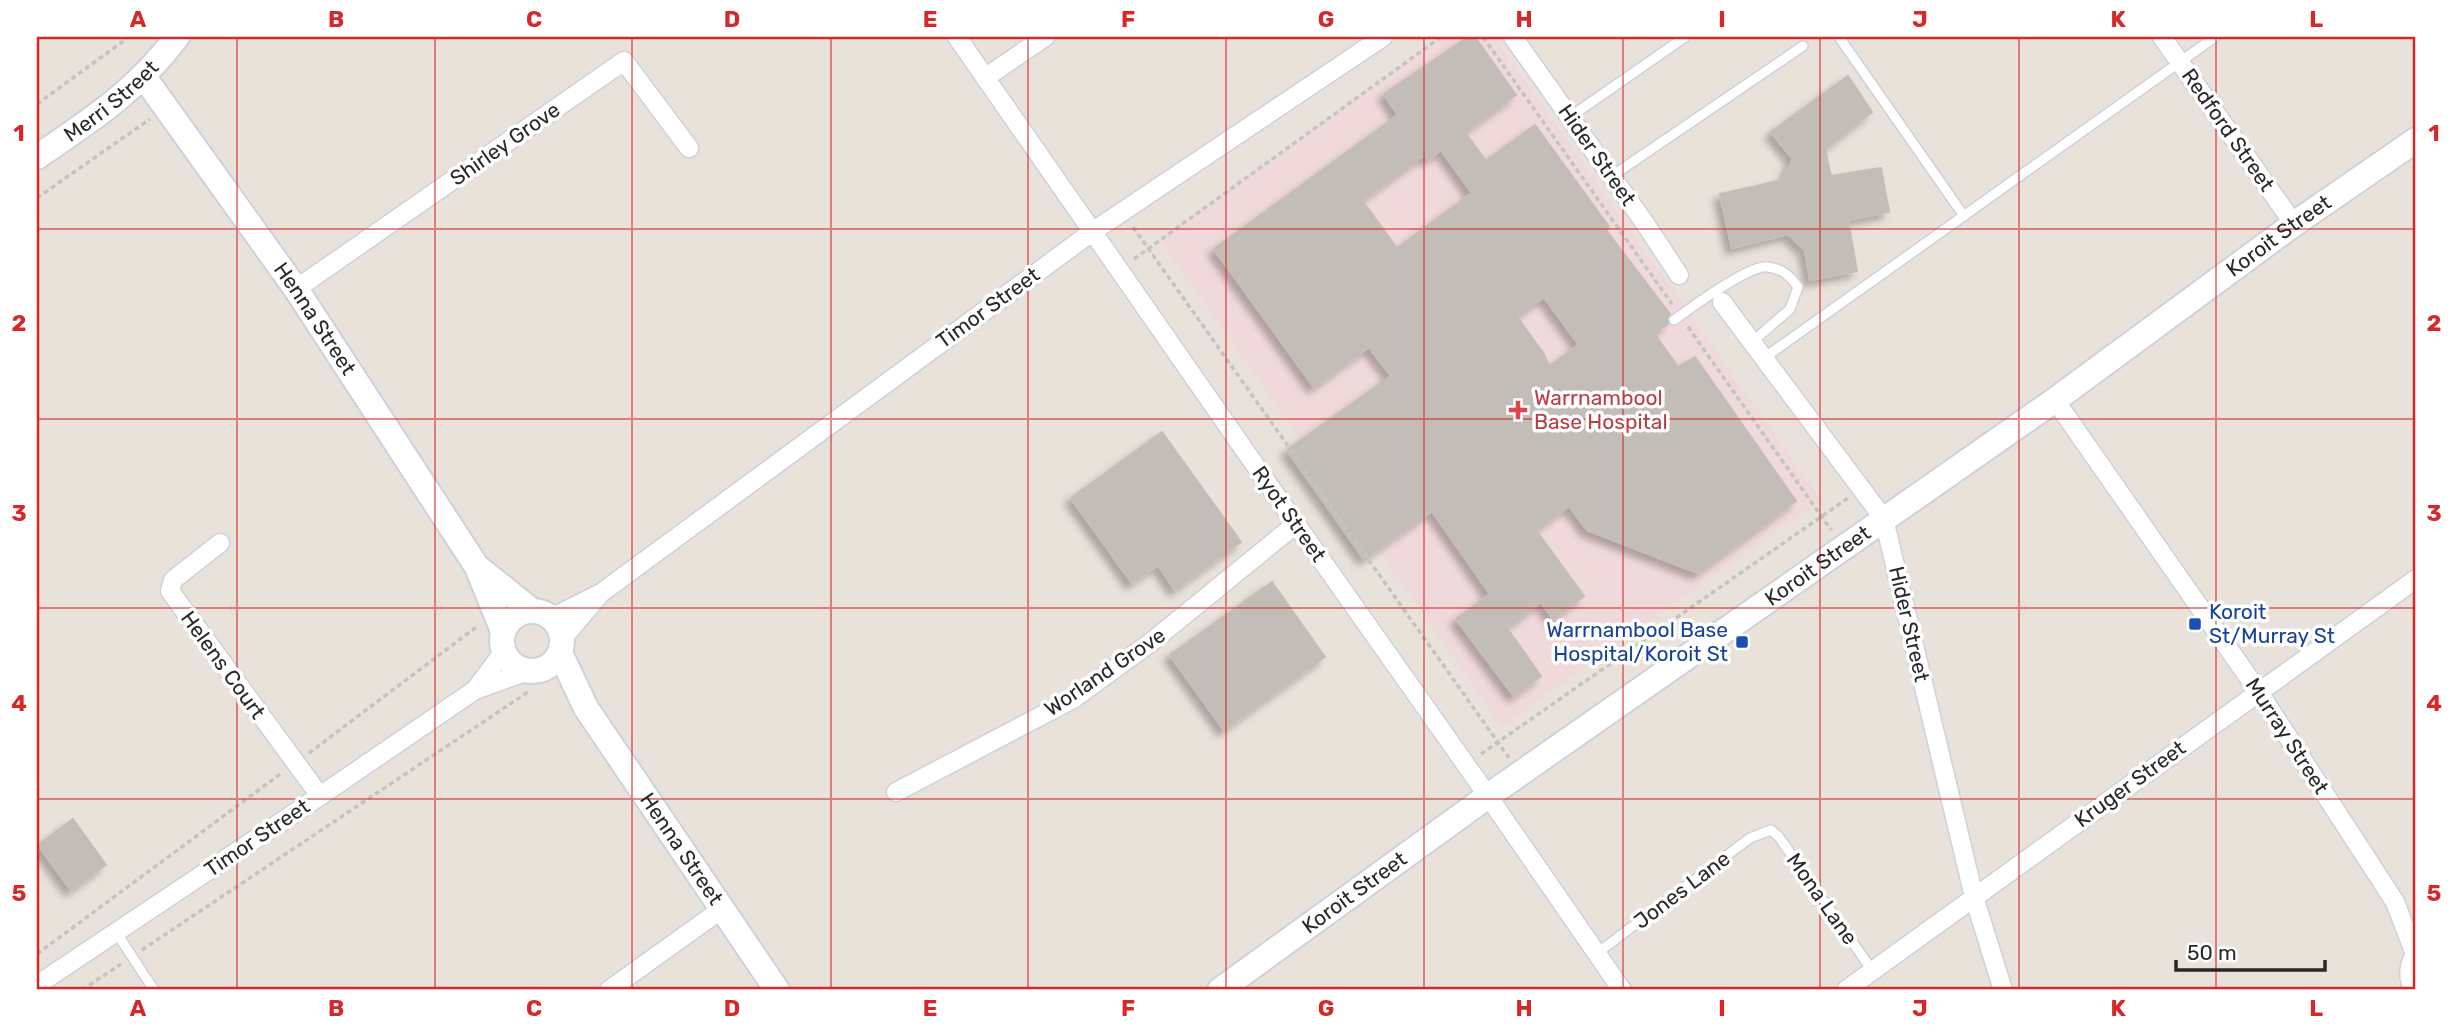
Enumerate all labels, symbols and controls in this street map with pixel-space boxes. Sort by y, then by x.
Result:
text: A [130,5,147,33]
text: B [328,5,344,33]
text: C [526,5,542,33]
text: D [724,5,740,33]
text: E [923,5,937,33]
text: F [1121,5,1135,33]
text: G [1318,5,1334,33]
text: H [1515,5,1533,33]
text: I [1718,5,1726,33]
text: J [1912,5,1928,33]
text: K [2110,5,2126,33]
text: L [2309,5,2323,33]
street label: Merri Street [59,55,163,147]
street label: Redford Street [2177,64,2280,196]
street label: Shirley Grove [445,97,564,191]
street label: Hider Street [1553,99,1641,210]
text: 1 [13,119,25,147]
text: 1 [2428,119,2440,147]
street label: Koroit Street [2221,189,2336,282]
street label: Henna Street [269,257,361,379]
street label: Timor Street [931,262,1044,353]
text: 2 [12,309,26,337]
text: 2 [2427,309,2441,337]
place label: Warrnambool Base Hospital [1534,385,1668,434]
marker: Warrnambool Base Hospital [1508,400,1528,420]
street label: Ryot Street [1247,461,1331,566]
text: 3 [11,499,27,527]
text: 3 [2426,499,2442,527]
street label: Koroit Street [1760,520,1875,611]
street label: Hider Street [1884,564,1935,684]
place label: Koroit St/Murray St [2209,599,2335,648]
street label: Helens Court [176,606,271,723]
marker: Koroit St/Murray St [2187,616,2203,632]
place label: Warrnambool Base Hospital/Koroit St [1546,617,1728,666]
street label: Worland Grove [1040,622,1170,721]
marker: Warrnambool Base Hospital/Koroit St [1734,634,1750,650]
street label: Murray Street [2241,673,2334,798]
text: 4 [11,689,27,717]
text: 4 [2426,689,2442,717]
street label: Kruger Street [2069,735,2190,832]
street label: Henna Street [635,788,729,909]
street label: Timor Street [199,793,314,882]
street label: Jones Lane [1629,845,1735,934]
street label: Koroit Street [1297,846,1411,938]
street label: Mona Lane [1782,848,1863,949]
text: 5 [12,879,27,907]
text: 5 [2427,879,2442,907]
scale bar [2176,929,2325,973]
text: 50 m [2187,940,2237,965]
text: A [130,994,147,1022]
text: B [328,994,344,1022]
text: C [526,994,542,1022]
text: D [724,994,740,1022]
text: E [923,994,937,1022]
text: F [1121,994,1135,1022]
text: G [1318,994,1334,1022]
text: H [1515,994,1533,1022]
text: I [1718,994,1726,1022]
text: J [1912,994,1928,1022]
text: K [2110,994,2126,1022]
text: L [2309,994,2323,1022]

